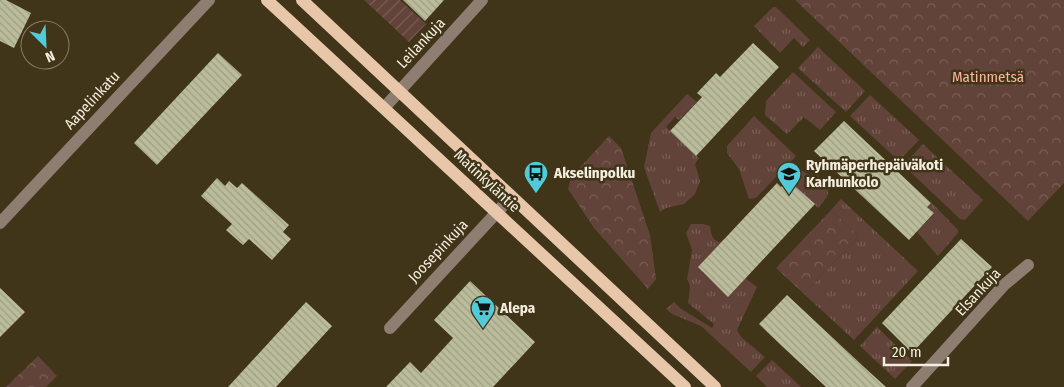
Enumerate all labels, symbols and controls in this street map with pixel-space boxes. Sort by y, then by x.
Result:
street label: Leilankuja [393,14,449,72]
north arrow [20,20,70,70]
text: N [43,47,57,66]
street label: Aapelinkatu [60,67,124,133]
park label: Matinmetsä [952,68,1024,86]
street label: Matinkyläntie [450,146,524,216]
place label: Ryhmäperhepäiväkoti Karhunkolo [806,156,943,191]
bus stop icon: Akselinpolku [523,160,549,194]
school or university icon: Ryhmäperhepäiväkoti Karhunkolo [776,161,802,195]
place label: Akselinpolku [553,164,635,182]
street label: Joosepinkuja [404,216,472,286]
street label: Elsankuja [952,265,1004,319]
supermarket icon: Alepa [470,295,496,329]
place label: Alepa [499,299,536,317]
scale bar [884,334,948,366]
text: 20 m [892,343,922,361]

